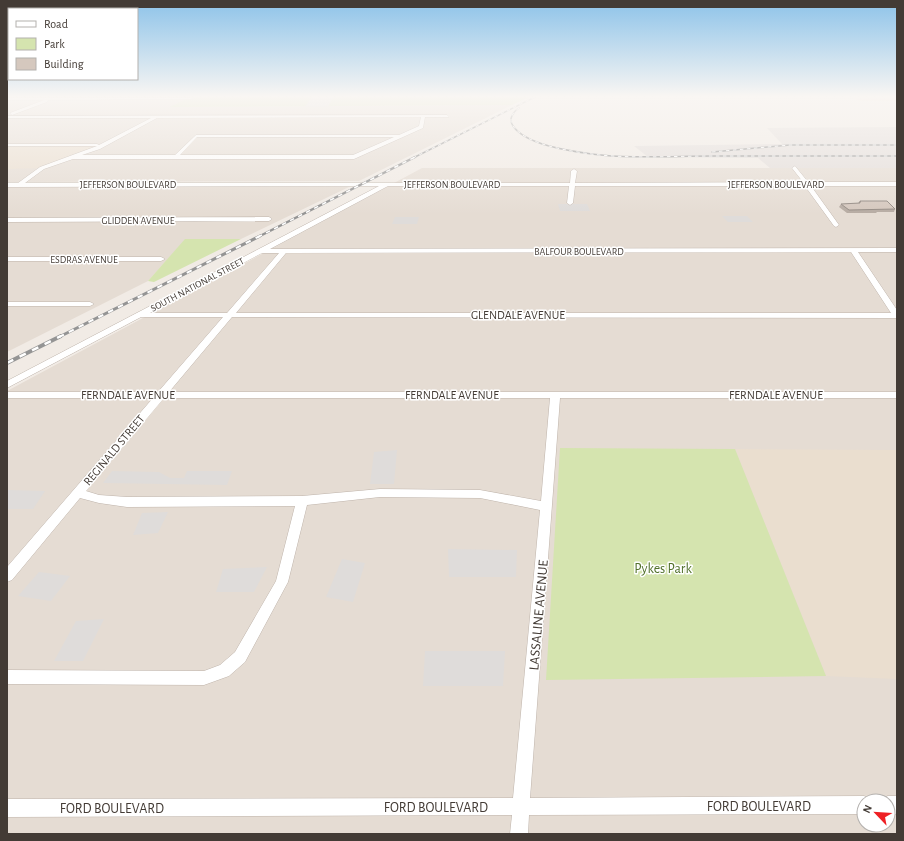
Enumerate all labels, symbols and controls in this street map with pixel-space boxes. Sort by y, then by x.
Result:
legend [8,8,138,80]
text: Road [44,18,68,30]
text: Park [44,38,65,50]
text: Building [44,58,84,70]
street label: JEFFERSON BOULEVARD [80,180,177,190]
street label: JEFFERSON BOULEVARD [404,180,501,190]
street label: JEFFERSON BOULEVARD [728,180,825,190]
street label: GLIDDEN AVENUE [102,216,175,226]
street label: BALFOUR BOULEVARD [534,247,624,257]
street label: ESDRAS AVENUE [50,255,118,265]
street label: SOUTH NATIONAL STREET [149,256,246,314]
street label: GLENDALE AVENUE [471,309,565,321]
street label: FERNDALE AVENUE [81,389,175,401]
street label: FERNDALE AVENUE [405,389,499,401]
street label: FERNDALE AVENUE [729,389,823,401]
street label: REGINALD STREET [81,412,147,488]
street label: LASSALINE AVENUE [527,559,551,671]
park label: Pykes Park [634,562,692,576]
north arrow [856,793,896,833]
street label: FORD BOULEVARD [707,800,811,814]
street label: FORD BOULEVARD [384,801,488,815]
street label: FORD BOULEVARD [60,802,164,816]
text: N [861,803,874,815]

